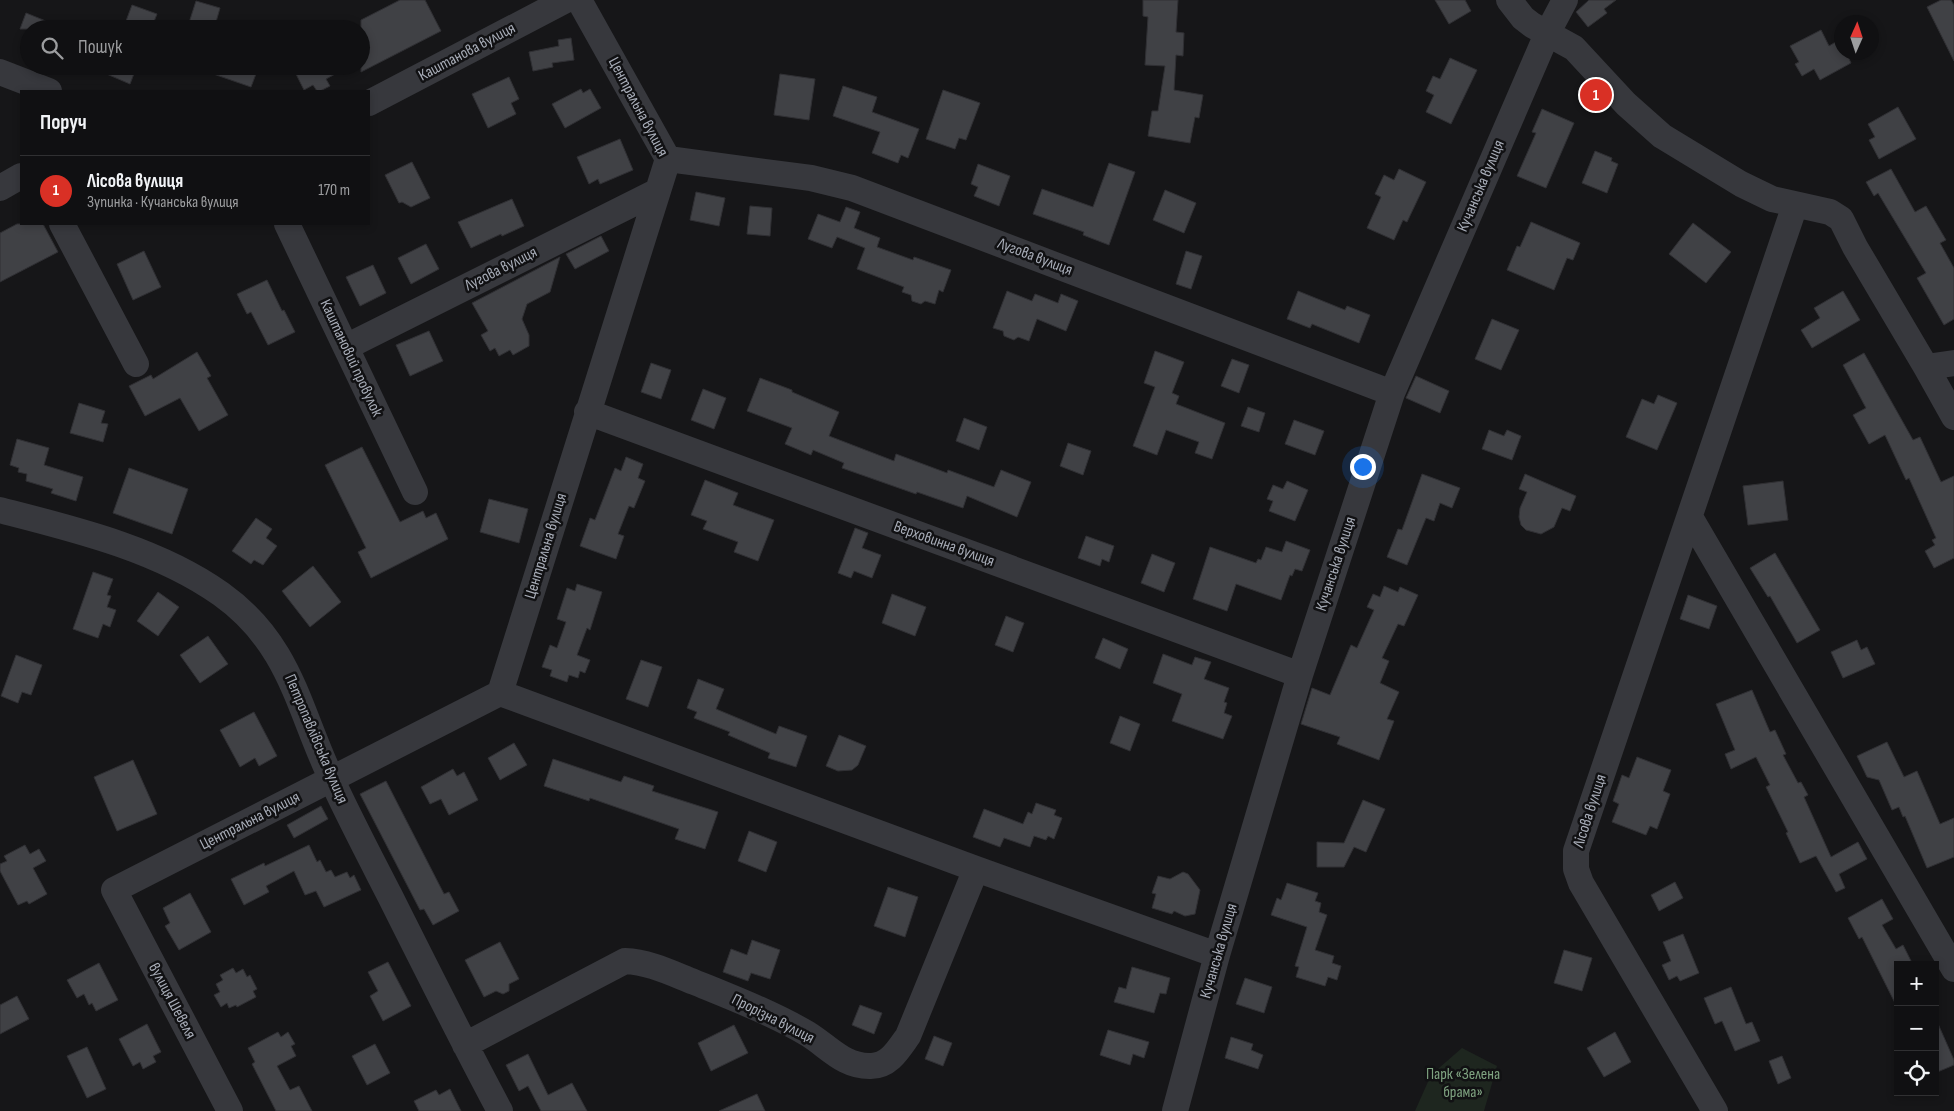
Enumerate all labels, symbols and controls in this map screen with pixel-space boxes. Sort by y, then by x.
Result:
north arrow [1834,15,1879,60]
street label: Каштанова вулиця [415,19,519,85]
search box [20,20,370,75]
icon: search [38,34,66,62]
text: Пошук [78,36,122,59]
street label: Центральна вулиця [604,54,672,160]
pin: 1 [1580,76,1612,114]
text: Поруч [40,110,87,135]
street label: Кучанська вулиця [1453,137,1509,235]
text: Лісова вулиця [87,170,183,193]
text: 1 [53,181,59,200]
text: 170 m [318,181,350,200]
text: Зупинка · Кучанська вулиця [87,193,239,212]
street label: Лугова вулиця [994,234,1075,280]
street label: Лугова вулиця [461,243,540,296]
street label: Каштановий провулок [316,296,387,420]
your location [1350,454,1376,480]
street label: Центральна вулиця [521,491,571,601]
street label: Кучанська вулиця [1312,515,1360,613]
street label: Верховинна вулиця [891,517,997,571]
street label: Петропавлівська вулиця [280,672,352,806]
street label: Лісова вулиця [1569,772,1611,851]
street label: Центральна вулиця [197,788,303,854]
street label: Кучанська вулиця [1196,901,1242,1001]
street label: вулиця Шевеля [144,960,200,1042]
map controls [1894,961,1939,1096]
button: + [1894,961,1939,1006]
street label: Прорізна вулиця [729,990,817,1048]
button: − [1894,1006,1939,1051]
button: locate [1894,1051,1939,1096]
park label: Парк «Зелена брама» [1426,1065,1500,1102]

